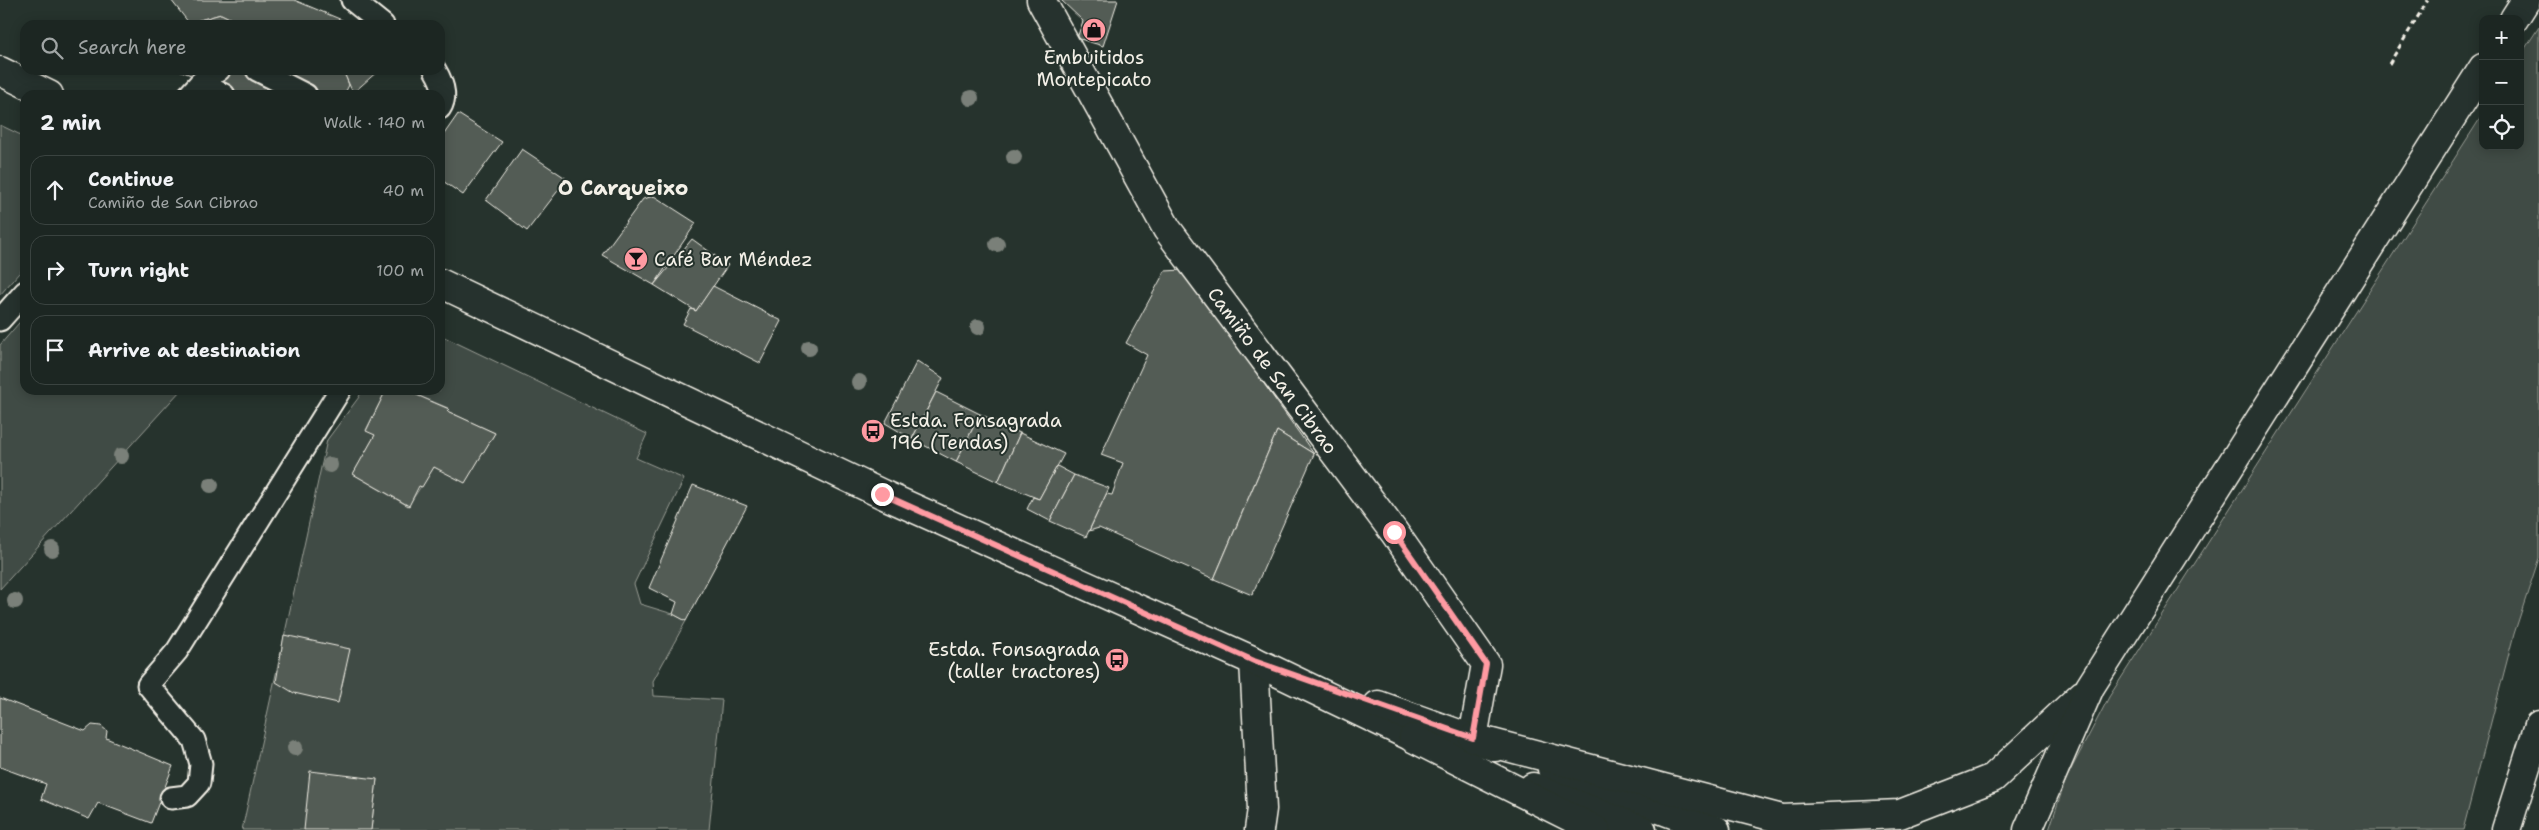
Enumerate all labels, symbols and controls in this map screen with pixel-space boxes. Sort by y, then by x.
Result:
map controls [2479,15,2524,150]
button: + [2479,15,2524,60]
shop icon: Embuitidos Montepicato [1081,17,1107,43]
search box [20,20,445,75]
icon: search [38,34,66,62]
text: Search here [78,35,187,60]
place label: Embuitidos Montepicato [1036,45,1152,92]
button: − [2479,60,2524,105]
button: locate [2479,105,2524,150]
text: 2 min [40,109,101,137]
text: Walk · 140 m [323,112,425,133]
text: Continue [88,167,174,192]
district label: O Carqueixo [558,174,688,202]
icon: ahead [41,176,69,204]
text: 40 m [382,180,424,201]
text: Camiño de San Cibrao [88,192,258,213]
bar icon: Café Bar Méndez [623,246,649,272]
place label: Café Bar Méndez [654,247,813,272]
icon: right [41,256,69,284]
text: Turn right [88,258,189,283]
text: 100 m [376,260,424,281]
street label: Camiño de San Cibrao [1202,282,1343,459]
icon: arrive [41,336,69,364]
text: Arrive at destination [88,338,300,363]
place label: Estda. Fonsagrada 196 (Tendas) [890,408,1062,455]
bus stop icon: Estda. Fonsagrada 196 (Tendas) [860,418,886,444]
route end [871,483,894,506]
route start [1383,521,1406,544]
place label: Estda. Fonsagrada (taller tractores) [928,637,1100,684]
bus stop icon: Estda. Fonsagrada (taller tractores) [1104,647,1130,673]

